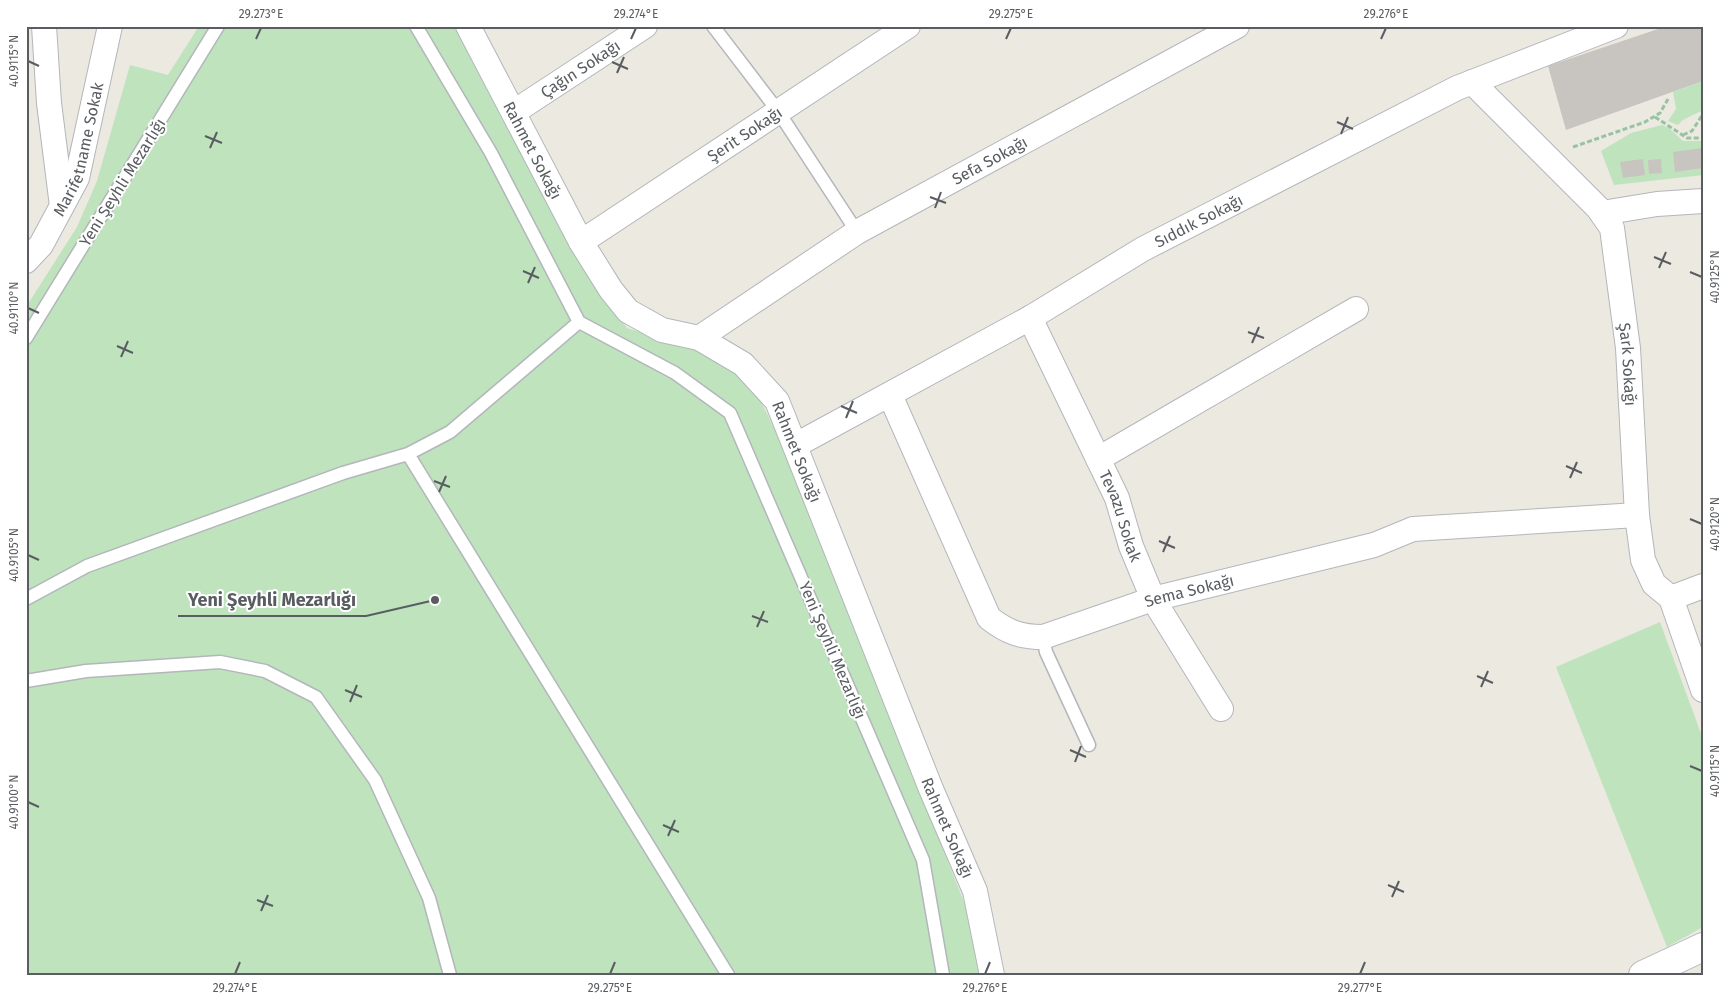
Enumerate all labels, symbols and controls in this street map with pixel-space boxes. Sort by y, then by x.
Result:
text: 29.273°E [239,7,283,21]
text: 29.274°E [614,7,658,21]
text: 29.275°E [989,7,1033,21]
text: 29.276°E [1364,7,1408,21]
text: 40.9115°N [7,35,21,87]
street label: Çağın Sokağı [537,36,624,103]
street label: Marifetname Sokak [49,80,108,219]
street label: Rahmet Sokağı [499,98,566,202]
street label: Şerit Sokağı [704,103,786,167]
street label: Yeni Şeyhli Mezarlığı [75,115,170,250]
street label: Sefa Sokağı [949,132,1031,189]
street label: Sıddık Sokağı [1151,190,1246,252]
text: 40.9125°N [1708,250,1722,304]
text: 40.9110°N [7,281,21,335]
street label: Şark Sokağı [1614,322,1640,407]
street label: Rahmet Sokağı [768,398,825,505]
street label: Tevazu Sokak [1095,467,1146,565]
text: 40.9120°N [1708,497,1722,551]
text: 40.9105°N [7,528,21,582]
street label: Sema Sokağı [1142,571,1236,611]
street label: Yeni Şeyhli Mezarlığı [794,579,870,722]
callout: Yeni Şeyhli Mezarlığı [178,583,366,616]
text: Yeni Şeyhli Mezarlığı [187,589,356,611]
text: 40.9115°N [1708,745,1722,797]
text: 40.9100°N [7,775,21,829]
street label: Rahmet Sokağı [917,775,977,881]
text: 29.274°E [213,981,257,995]
text: 29.275°E [588,981,632,995]
text: 29.276°E [963,981,1007,995]
text: 29.277°E [1338,981,1382,995]

